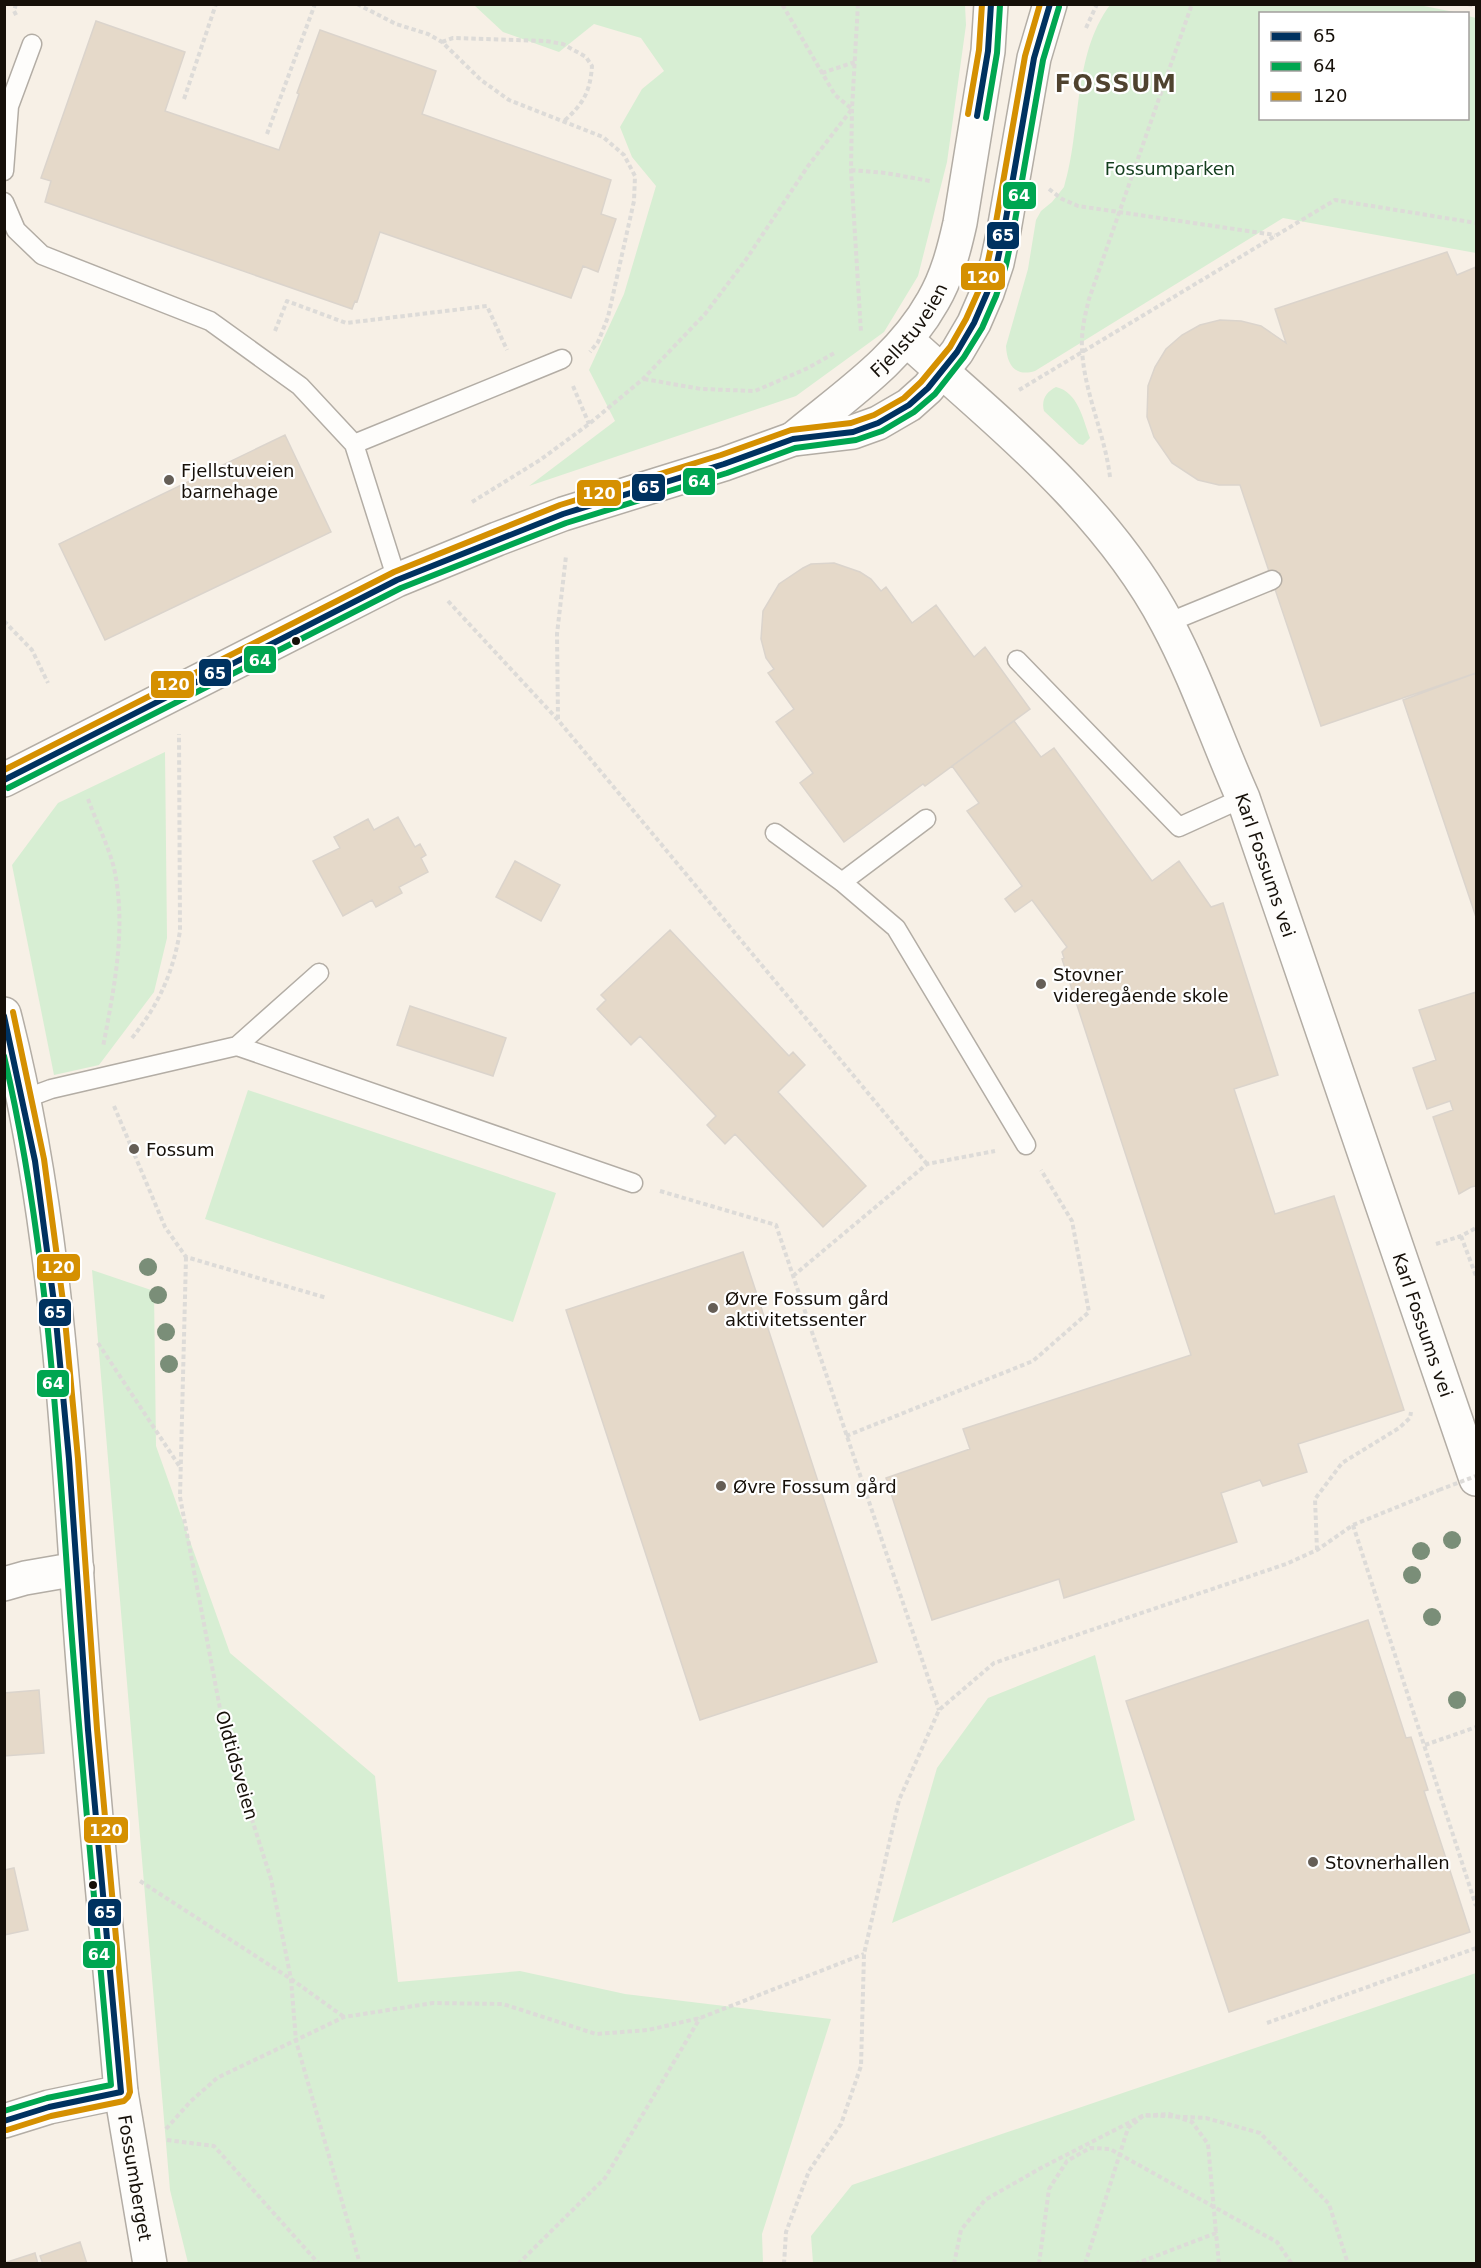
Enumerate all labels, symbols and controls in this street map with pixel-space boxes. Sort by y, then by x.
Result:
legend [1259,12,1469,120]
text: 65 [1313,25,1336,46]
text: 64 [1313,55,1336,76]
district label: FOSSUM [1055,70,1177,98]
text: 120 [1313,85,1347,106]
park label: Fossumparken [1105,158,1235,179]
line badge: 64 [1002,181,1037,210]
text: 64 [1008,186,1030,205]
line badge: 65 [986,221,1020,250]
text: 65 [992,226,1014,245]
line badge: 120 [960,262,1006,291]
text: 120 [966,268,1000,287]
street label: Fjellstuveien [866,280,951,381]
place label: Fjellstuveien barnehage [181,460,294,502]
line badge: 64 [682,467,716,496]
text: 64 [688,472,710,491]
marker: Fjellstuveien barnehage [162,473,176,487]
line badge: 65 [631,473,666,502]
text: 65 [638,478,660,497]
line badge: 120 [576,479,622,507]
text: 120 [582,484,616,503]
unlabelled marker [290,635,302,647]
line badge: 64 [243,645,277,674]
text: 64 [249,651,271,670]
line badge: 65 [198,658,232,687]
text: 65 [204,664,226,683]
line badge: 120 [150,670,195,699]
text: 120 [156,675,190,694]
street label: Karl Fossums vei [1231,790,1300,940]
place label: Stovner videregående skole [1053,964,1229,1006]
marker: Stovner videregående skole [1034,977,1048,991]
place label: Fossum [146,1139,214,1160]
marker: Fossum [127,1142,141,1156]
street label: Karl Fossums vei [1389,1250,1458,1400]
line badge: 120 [36,1253,81,1282]
text: 120 [41,1258,75,1277]
place label: Øvre Fossum gård aktivitetssenter [725,1288,889,1330]
line badge: 65 [38,1298,72,1327]
marker: Øvre Fossum gård aktivitetssenter [706,1301,720,1315]
text: 65 [44,1303,66,1322]
line badge: 64 [36,1369,70,1398]
text: 64 [42,1374,64,1393]
place label: Øvre Fossum gård [733,1476,897,1497]
marker: Øvre Fossum gård [714,1479,728,1493]
street label: Oldtidsveien [211,1708,263,1822]
line badge: 120 [83,1816,129,1844]
text: 120 [89,1821,123,1840]
place label: Stovnerhallen [1325,1852,1450,1873]
marker: Stovnerhallen [1306,1855,1320,1869]
unlabelled marker [87,1879,99,1891]
line badge: 65 [87,1898,122,1927]
text: 65 [94,1903,116,1922]
line badge: 64 [82,1940,116,1969]
text: 64 [88,1945,110,1964]
street label: Fossumberget [114,2113,156,2242]

